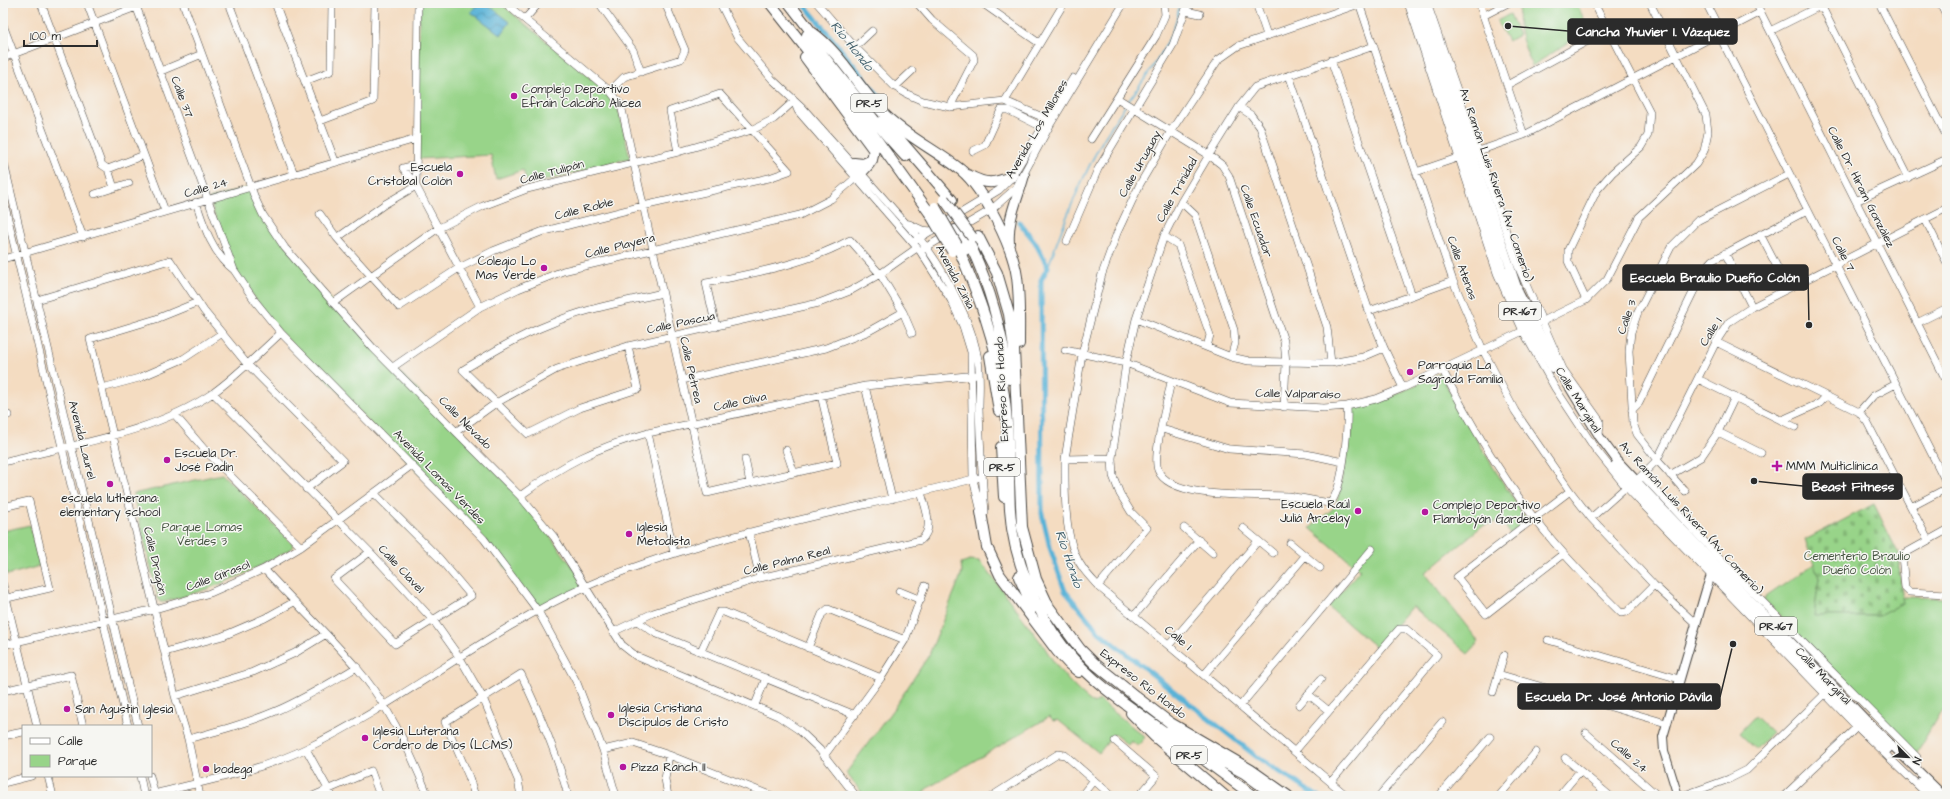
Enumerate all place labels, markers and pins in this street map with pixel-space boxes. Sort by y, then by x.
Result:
callout: Cancha Yhuvier I. Vázquez [1568,19,1737,44]
place label: Complejo Deportivo Efraín Calcaño Alicea [522,81,641,112]
marker: Complejo Deportivo Efraín Calcaño Alicea [509,91,519,101]
place label: Escuela Cristobal Colón [368,159,452,190]
marker: Escuela Cristobal Colón [455,169,465,179]
place label: Colegio Lo Mas Verde [476,253,537,284]
marker: Colegio Lo Mas Verde [539,263,549,273]
callout: Escuela Braulio Dueño Colón [1623,265,1808,290]
place label: Parroquia La Sagrada Familia [1418,357,1503,389]
marker: Parroquia La Sagrada Familia [1405,367,1415,377]
place label: Escuela Dr. José Padín [175,445,238,476]
marker: Escuela Dr. José Padín [162,455,172,465]
place label: MMM Multiclínica [1786,458,1878,475]
marker: MMM Multiclínica [1771,460,1783,472]
callout: Beast Fitness [1803,474,1902,499]
marker: escuela lutherana: elementary school [105,479,115,489]
place label: escuela lutherana: elementary school [60,490,160,522]
place label: Escuela Raúl Juliá Arcelay [1280,496,1350,528]
place label: Complejo Deportivo Flamboyán Gardens [1433,497,1541,529]
marker: Escuela Raúl Juliá Arcelay [1353,506,1363,516]
marker: Complejo Deportivo Flamboyán Gardens [1420,507,1430,517]
place label: Iglesia Metodista [637,519,690,550]
marker: Iglesia Metodista [624,529,634,539]
callout: Escuela Dr. José Antonio Dávila [1518,684,1720,709]
place label: Iglesia Cristiana Discípulos de Cristo [619,700,729,731]
place label: San Agustin Iglesia [75,701,173,719]
marker: San Agustin Iglesia [62,704,72,714]
marker: Iglesia Cristiana Discípulos de Cristo [606,710,616,720]
place label: Iglesia Luterana Cordero de Dios (LCMS) [373,723,513,754]
marker: Iglesia Luterana Cordero de Dios (LCMS) [360,733,370,743]
place label: Pizza Ranch II [631,759,706,776]
place label: bodega [214,761,252,779]
marker: Pizza Ranch II [618,762,628,772]
marker: bodega [201,764,211,774]

